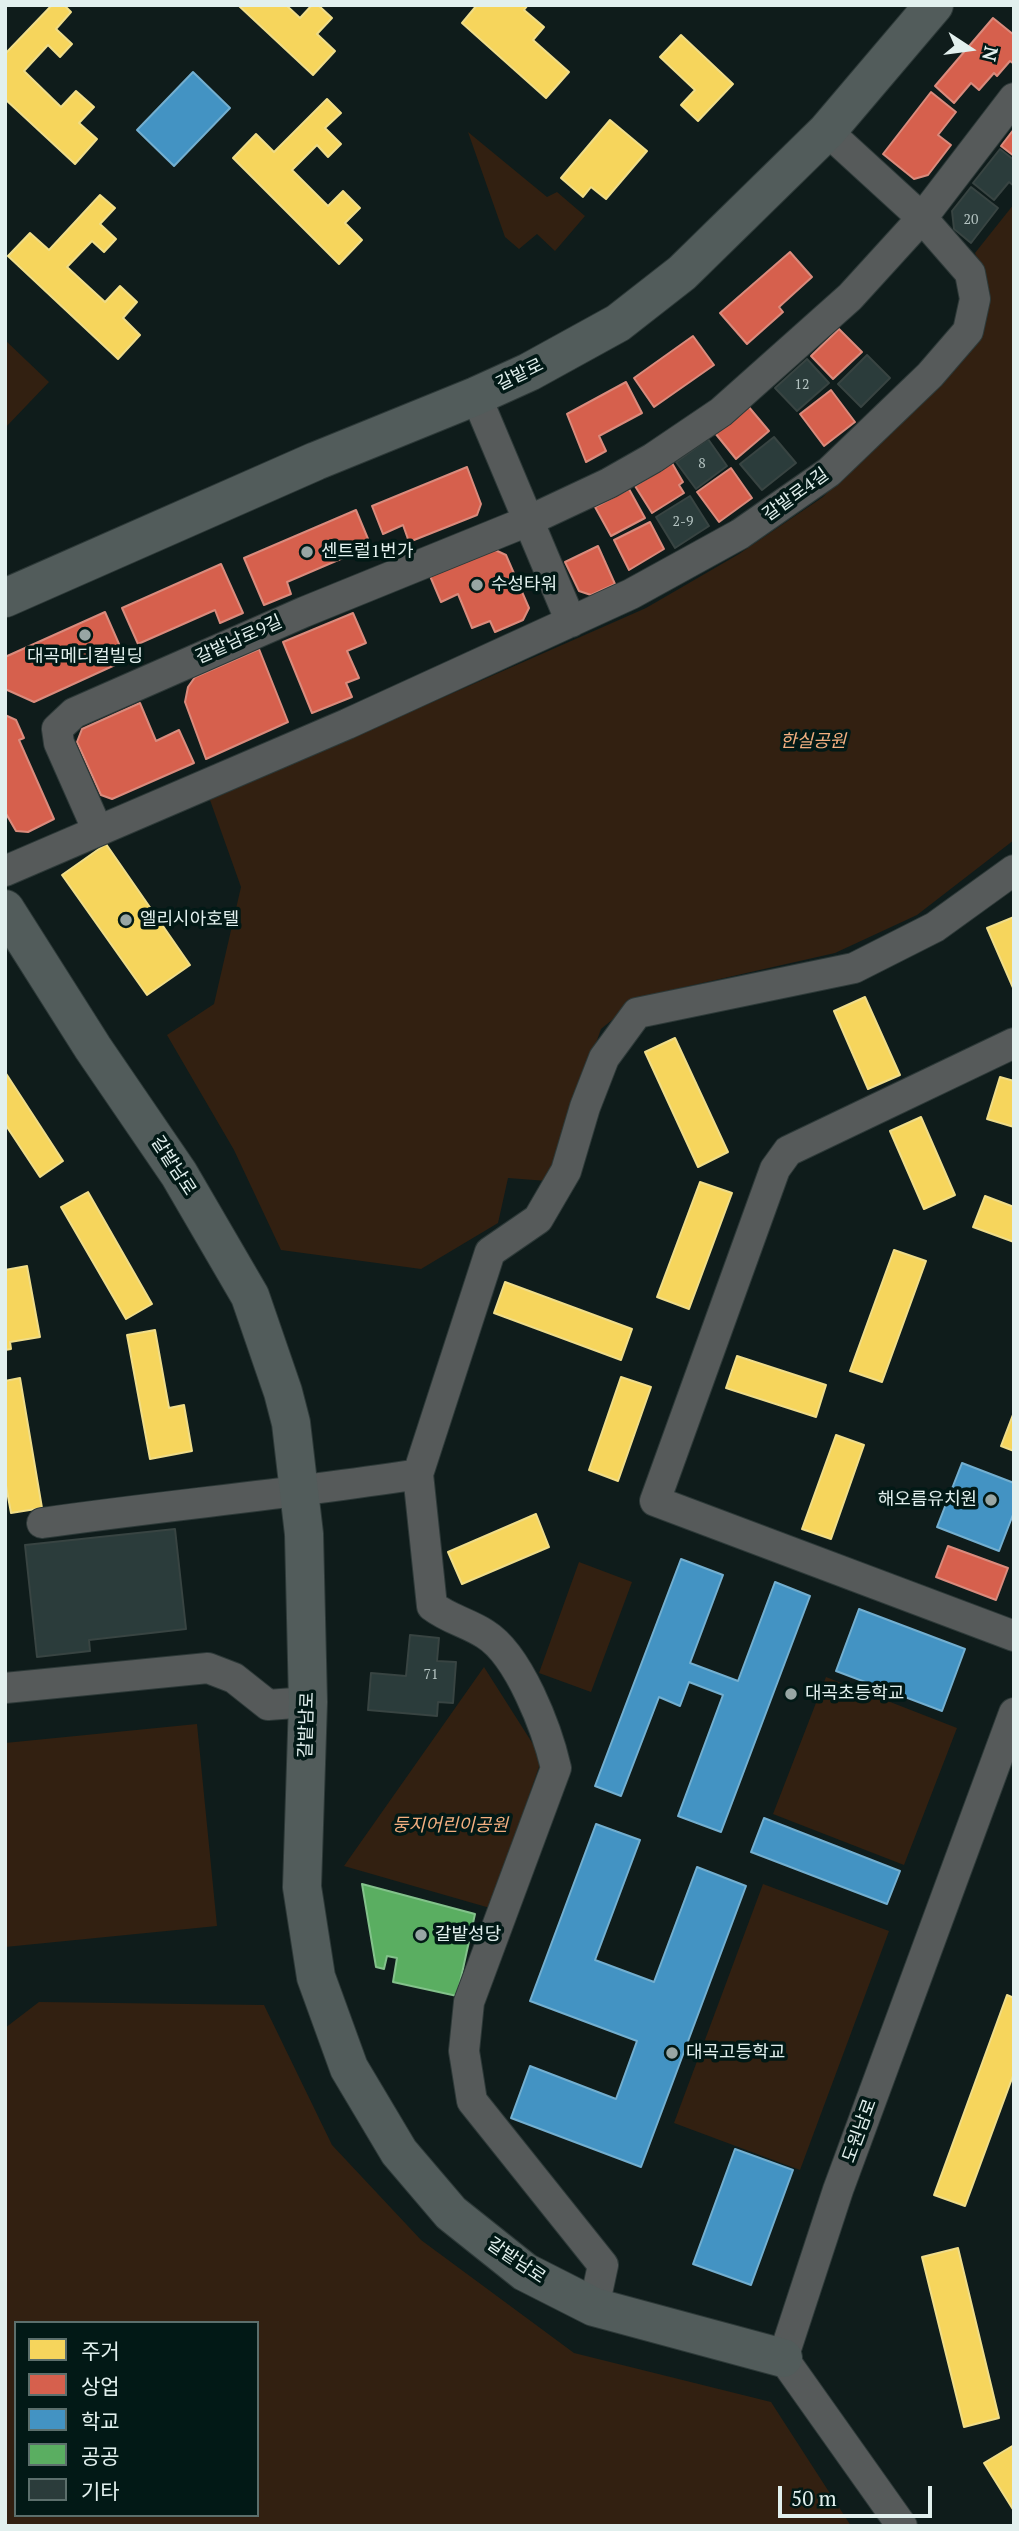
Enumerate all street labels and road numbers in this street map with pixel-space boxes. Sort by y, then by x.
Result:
street label: 갈밭로 [493,354,547,396]
street label: 갈밭로4길 [759,464,833,526]
street label: 갈밭남로9길 [192,611,286,669]
street label: 갈밭남로 [146,1132,200,1200]
street label: 갈밭남로 [295,1692,319,1758]
street label: 도원남로 [839,2096,881,2166]
street label: 갈밭남로 [483,2234,549,2288]

